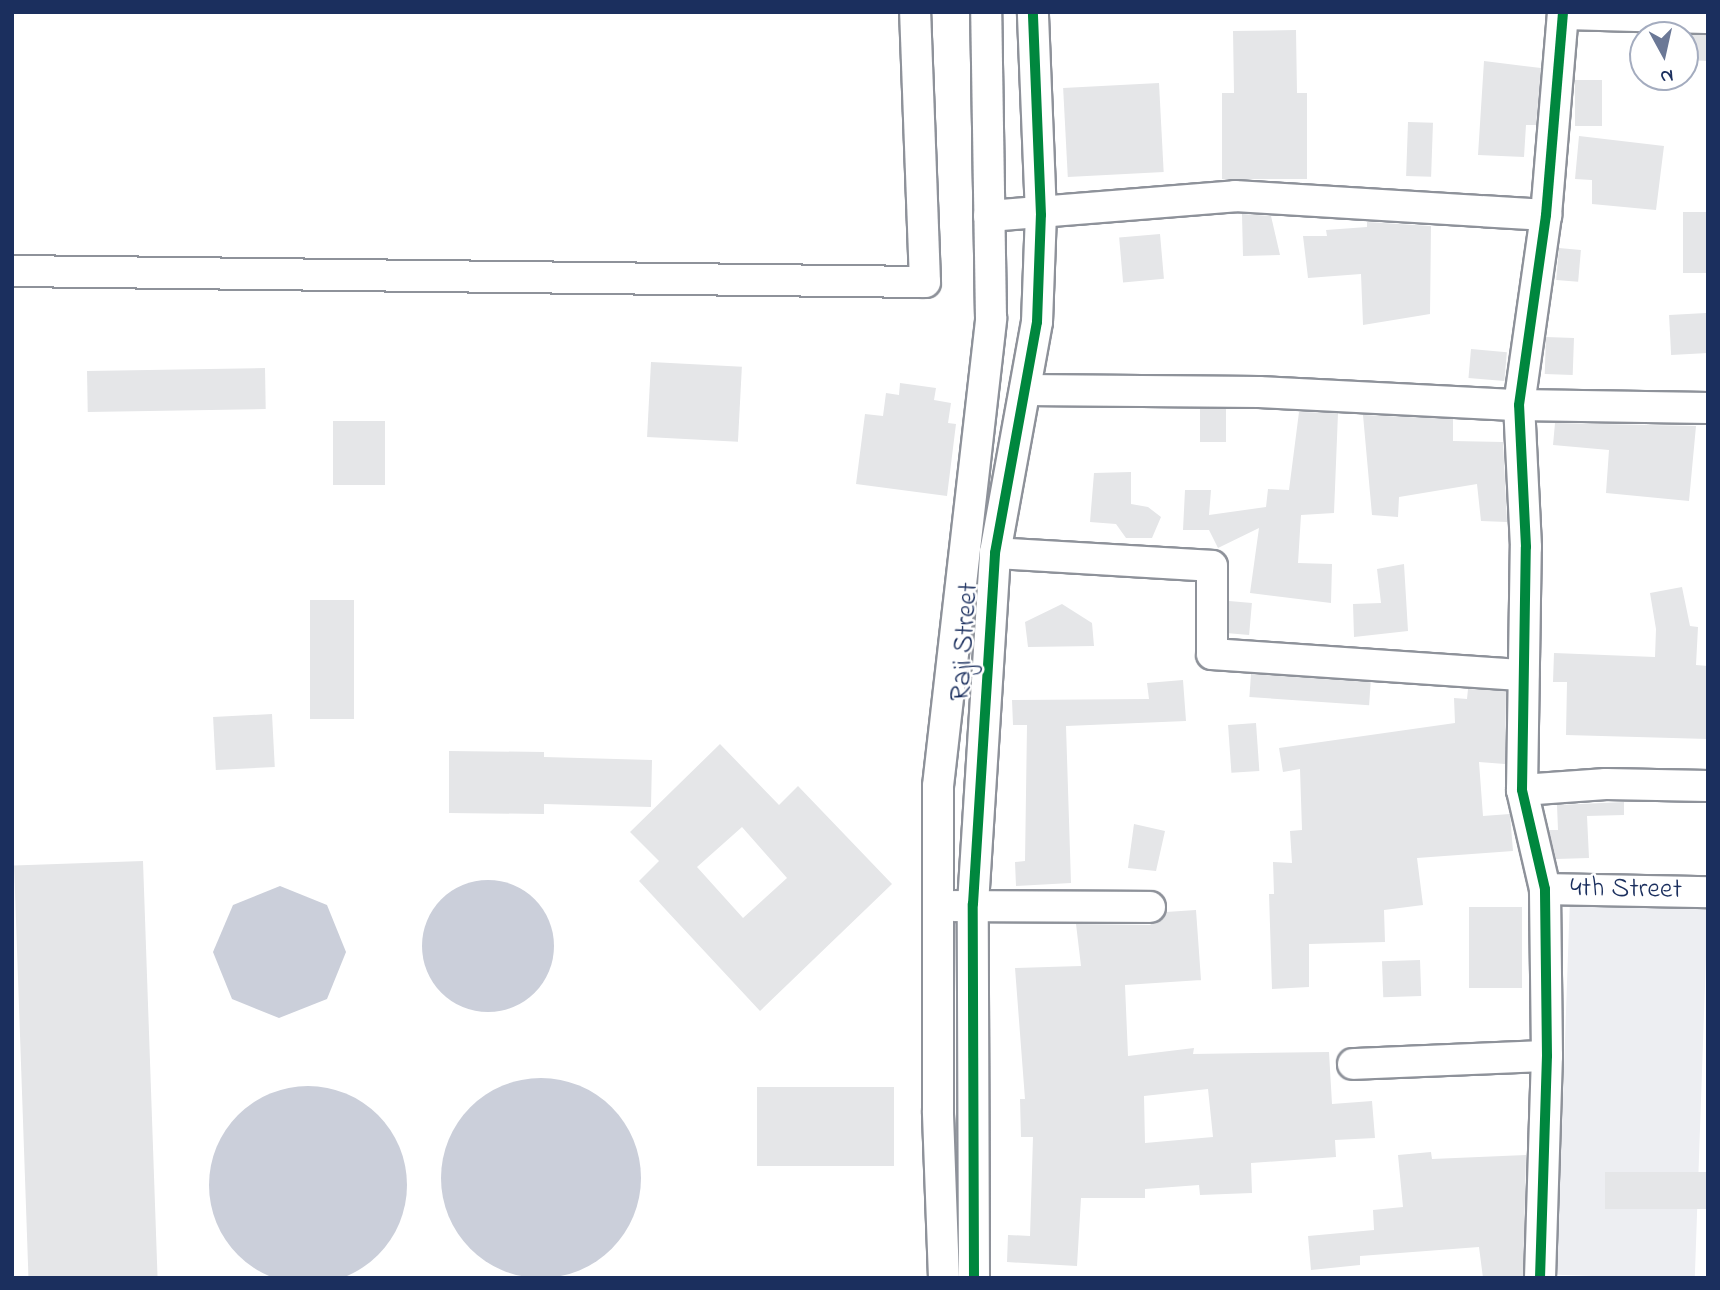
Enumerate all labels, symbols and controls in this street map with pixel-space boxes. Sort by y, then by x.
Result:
north arrow [1629,21,1699,91]
text: N [1658,61,1675,90]
street label: Raji Street [945,582,987,702]
street label: 4th Street [1570,872,1682,908]

